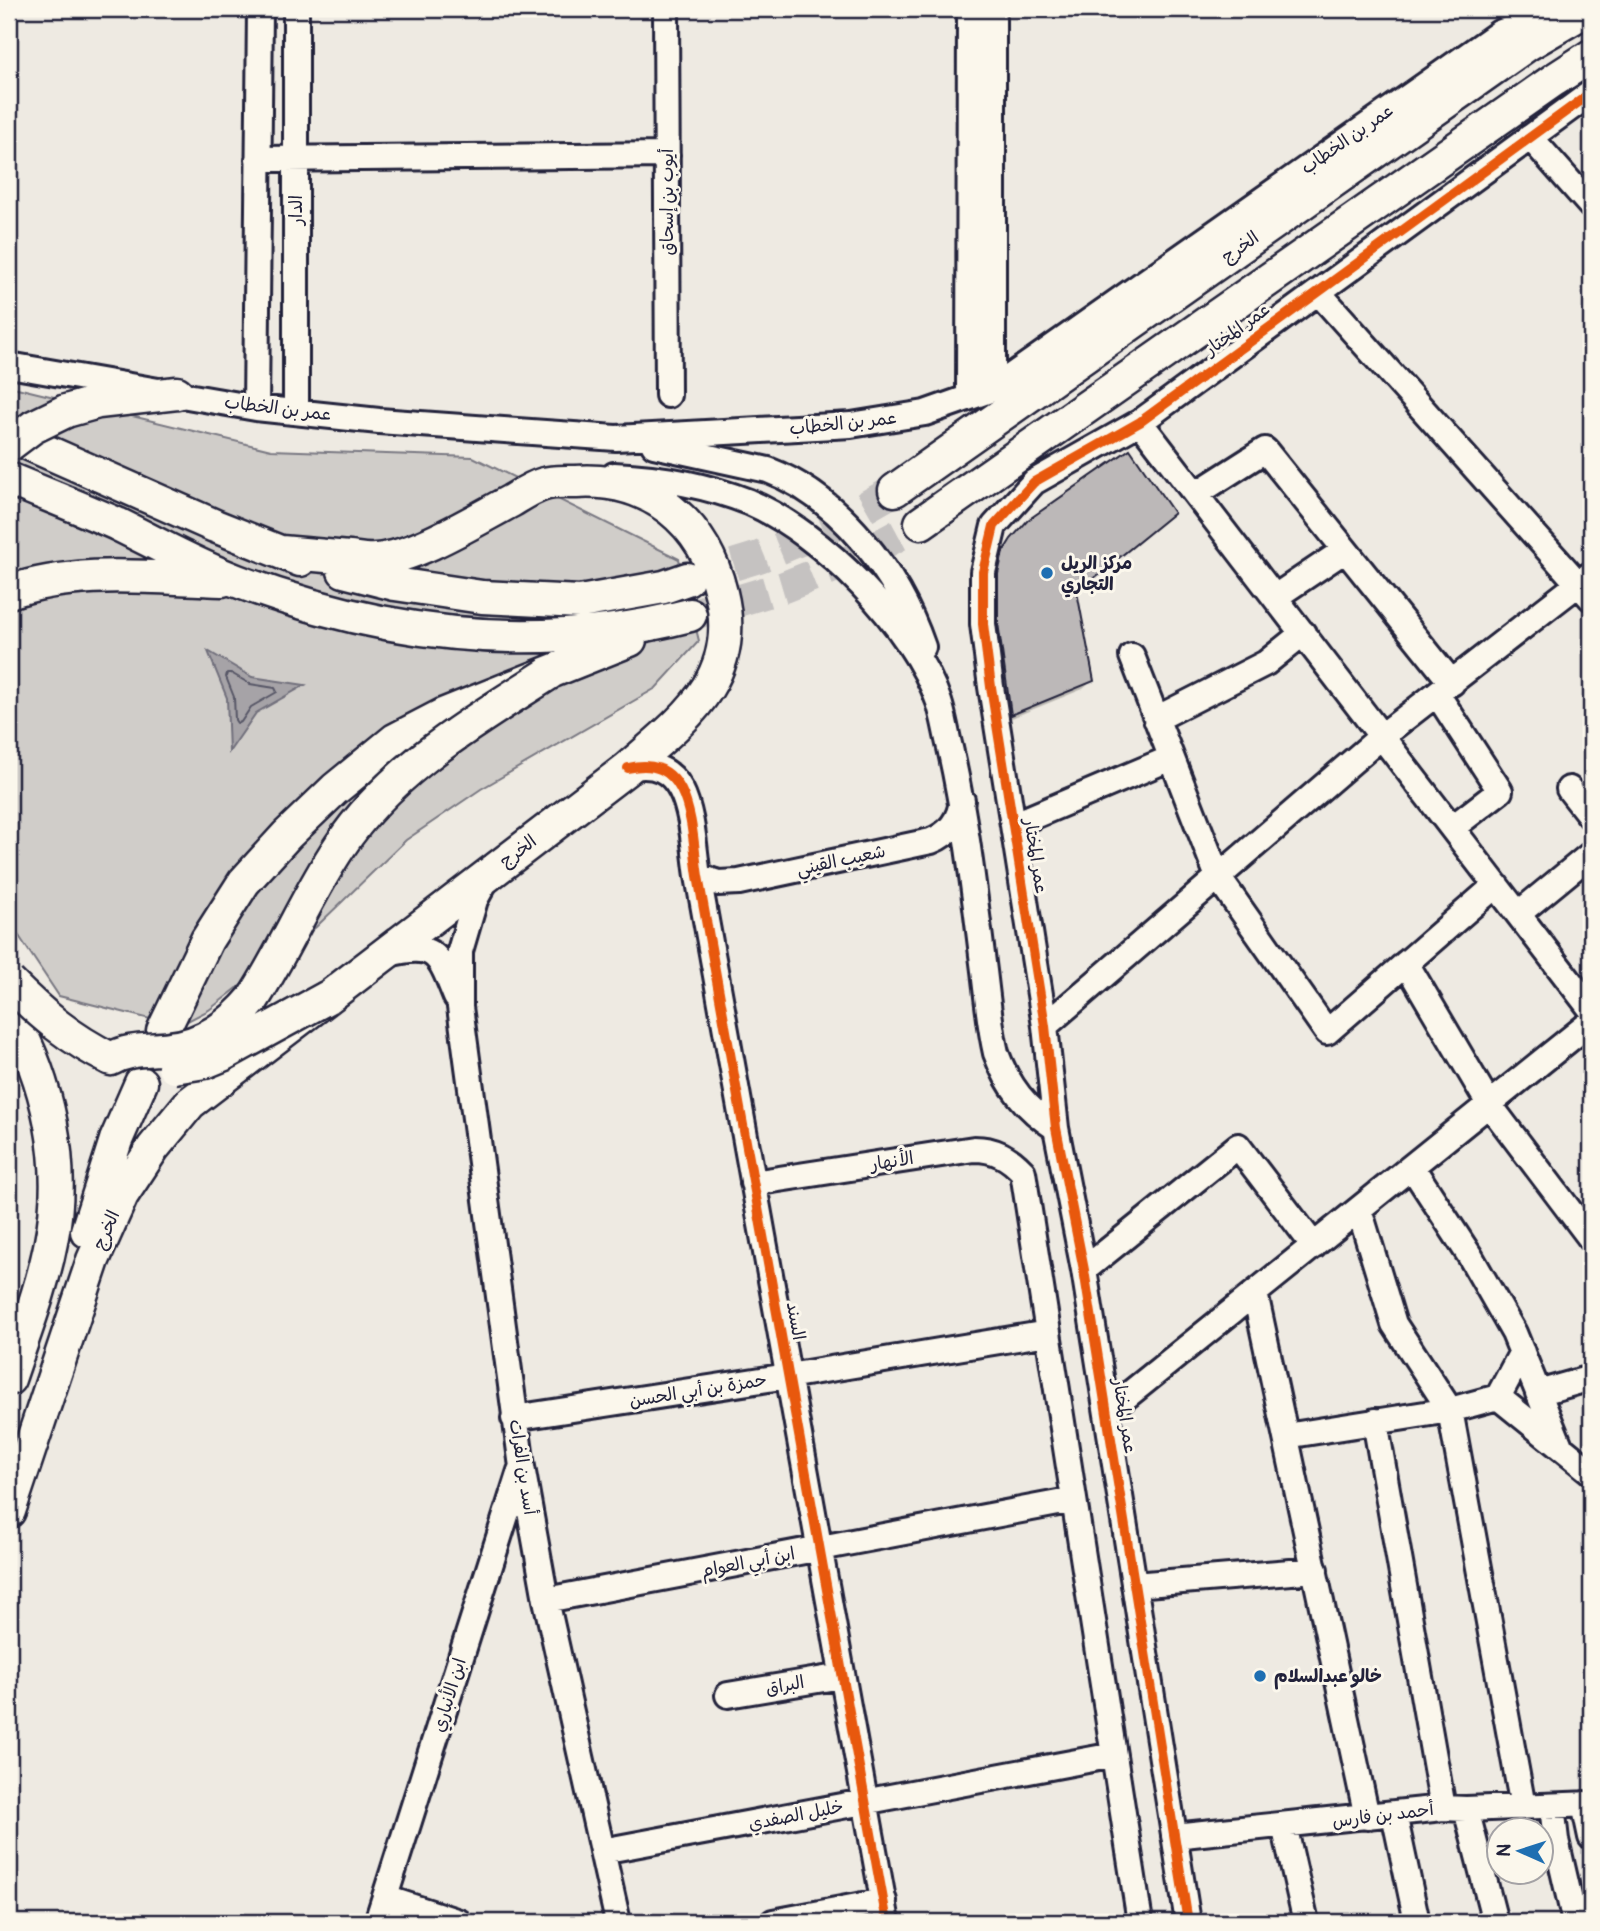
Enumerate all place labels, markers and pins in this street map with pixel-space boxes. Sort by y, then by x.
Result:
place label: مركز الريل التجاري [1061,552,1132,598]
marker: مركز الريل التجاري [1039,565,1055,581]
place label: خالو عبدالسلام [1274,1665,1382,1690]
marker: خالو عبدالسلام [1252,1668,1268,1684]

